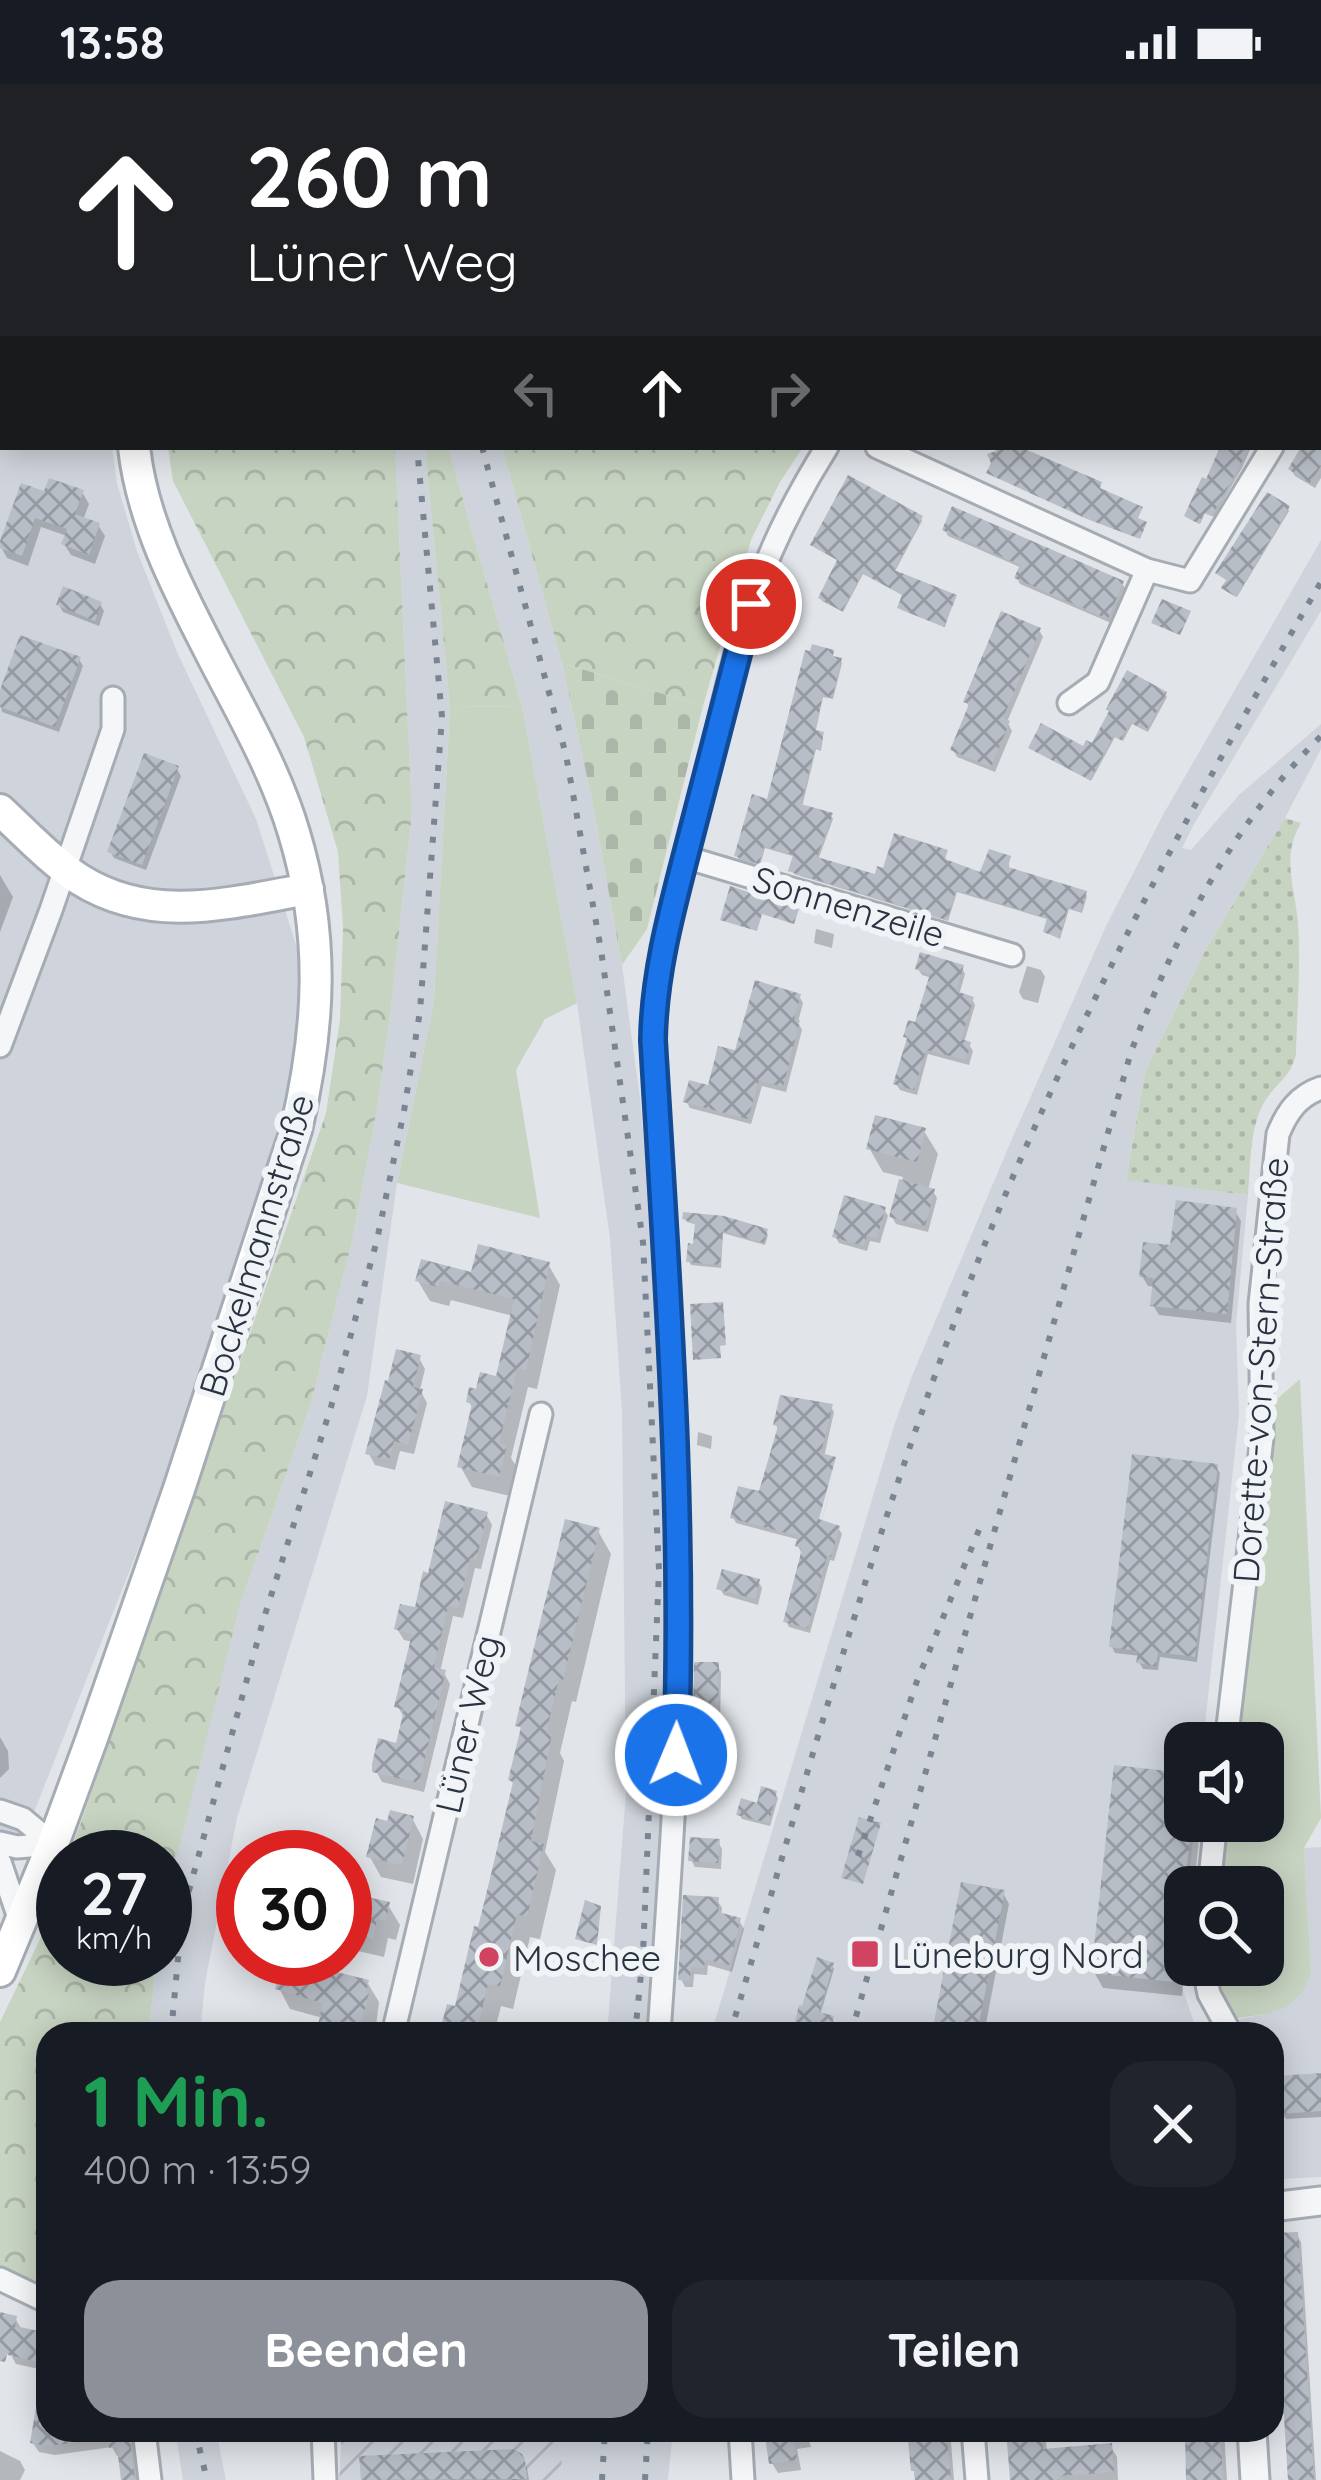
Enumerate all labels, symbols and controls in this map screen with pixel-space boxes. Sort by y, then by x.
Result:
text: 13:58 [60,14,165,70]
text: 260 m [246,123,493,228]
icon: ahead [48,132,204,288]
text: Lüner Weg [246,227,518,295]
icon: left [503,360,569,426]
icon: ahead [629,360,695,426]
icon: right [755,360,821,426]
pin [700,553,802,655]
icon: arrive [718,571,784,637]
street label: Sonnenzeile [748,856,950,956]
street label: Bockelmannstraße [189,1088,323,1402]
street label: Dorette-von-Stern-Straße [1223,1156,1297,1584]
street label: Lüner Weg [425,1631,509,1817]
position arrow [613,1692,739,1818]
map controls [1164,1722,1284,1986]
button: sound [1164,1722,1284,1842]
speed limit sign: 30 [216,1830,372,1986]
text: 27 [80,1855,148,1930]
button: search [1164,1866,1284,1986]
text: km/h [76,1919,152,1957]
place label: Lüneburg Nord [892,1932,1144,1977]
place label: Moschee [513,1935,661,1980]
marker: Lüneburg Nord [849,1938,881,1970]
marker: Moschee [476,1944,502,1970]
text: 1 Min. [84,2055,269,2145]
button: close [1110,2061,1236,2187]
text: 400 m · 13:59 [84,2145,311,2194]
button: Beenden [84,2280,648,2418]
button: Teilen [672,2280,1236,2418]

